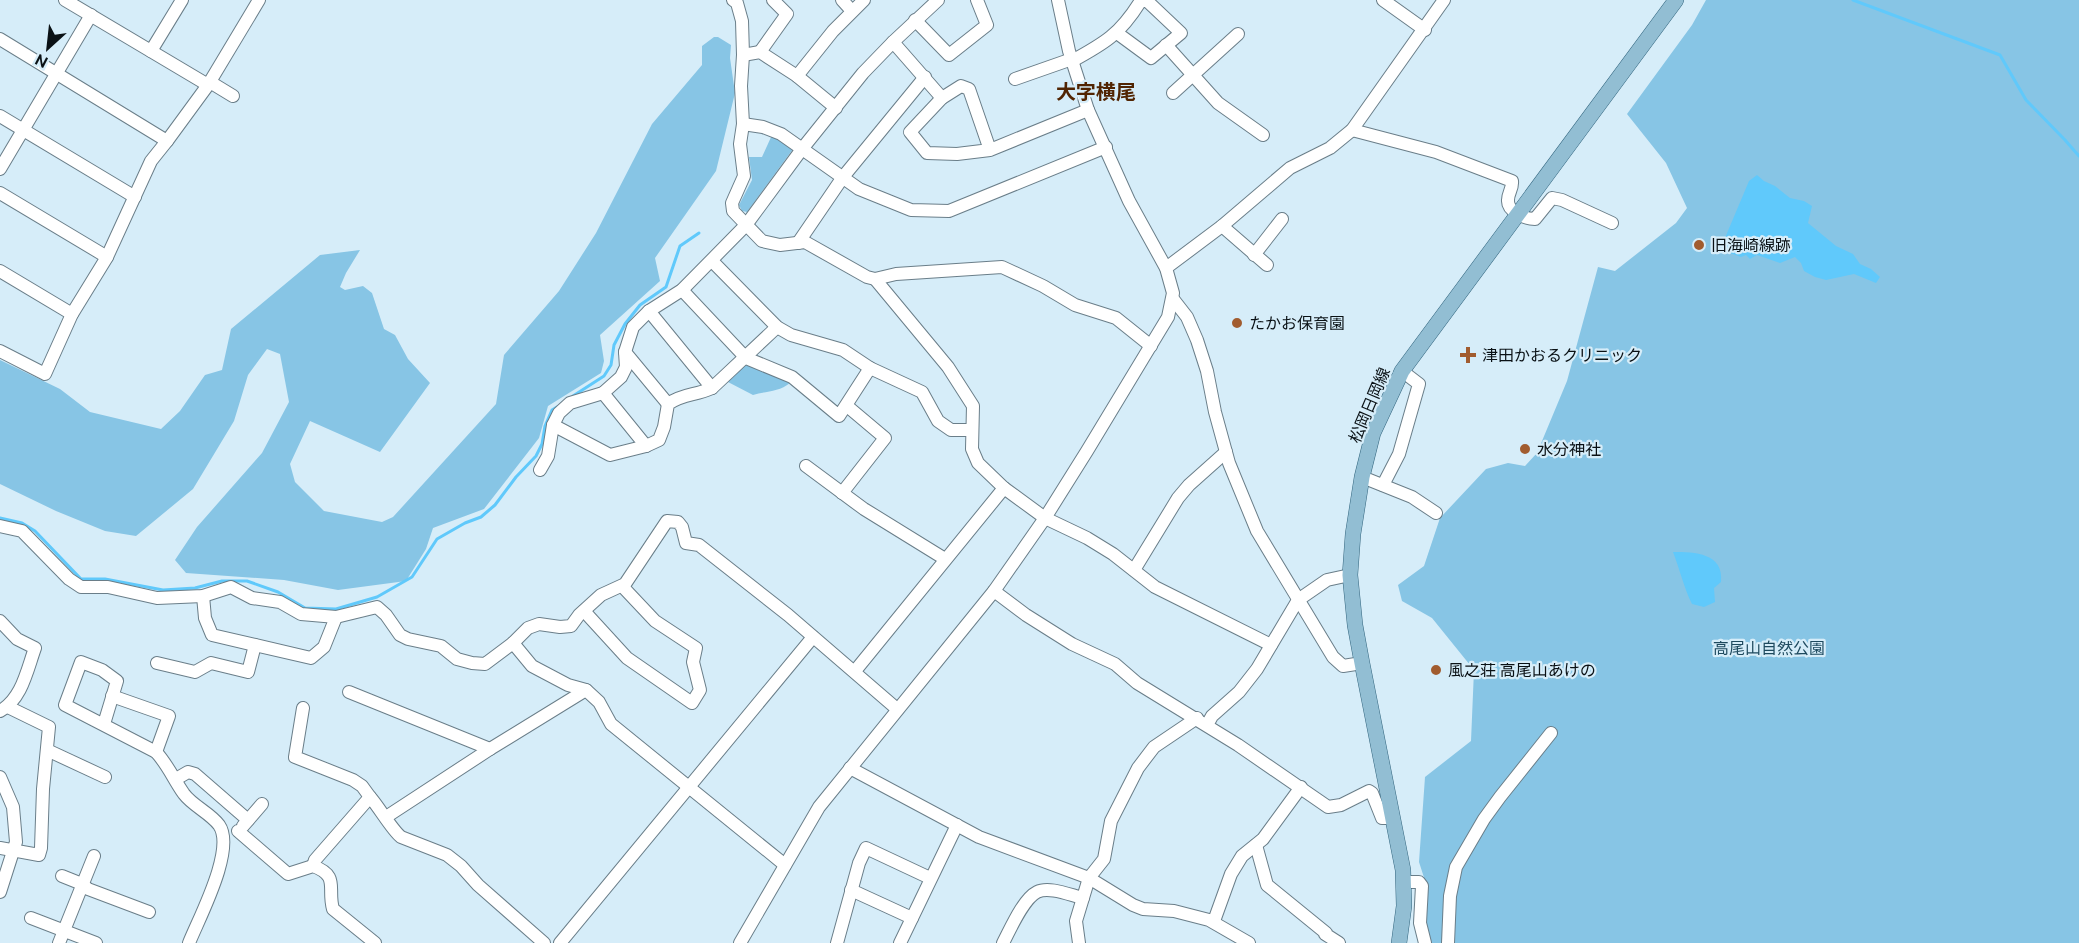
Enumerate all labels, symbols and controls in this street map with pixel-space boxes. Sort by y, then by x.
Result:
north arrow [18,18,78,78]
text: N [32,51,51,72]
district label: 大字横尾 [1056,80,1136,103]
place label: 旧海崎線跡 [1711,236,1791,254]
marker: 旧海崎線跡 [1692,238,1706,252]
place label: たかお保育園 [1249,314,1345,332]
marker: たかお保育園 [1230,316,1244,330]
marker: 津田かおるクリニック [1459,346,1477,364]
place label: 津田かおるクリニック [1482,346,1642,364]
street label: 松岡日岡線 [1345,365,1393,445]
place label: 水分神社 [1537,440,1601,458]
marker: 水分神社 [1518,442,1532,456]
park label: 高尾山自然公園 [1713,639,1825,657]
place label: 風之荘 高尾山あけの [1448,661,1596,679]
marker: 風之荘 高尾山あけの [1429,663,1443,677]

